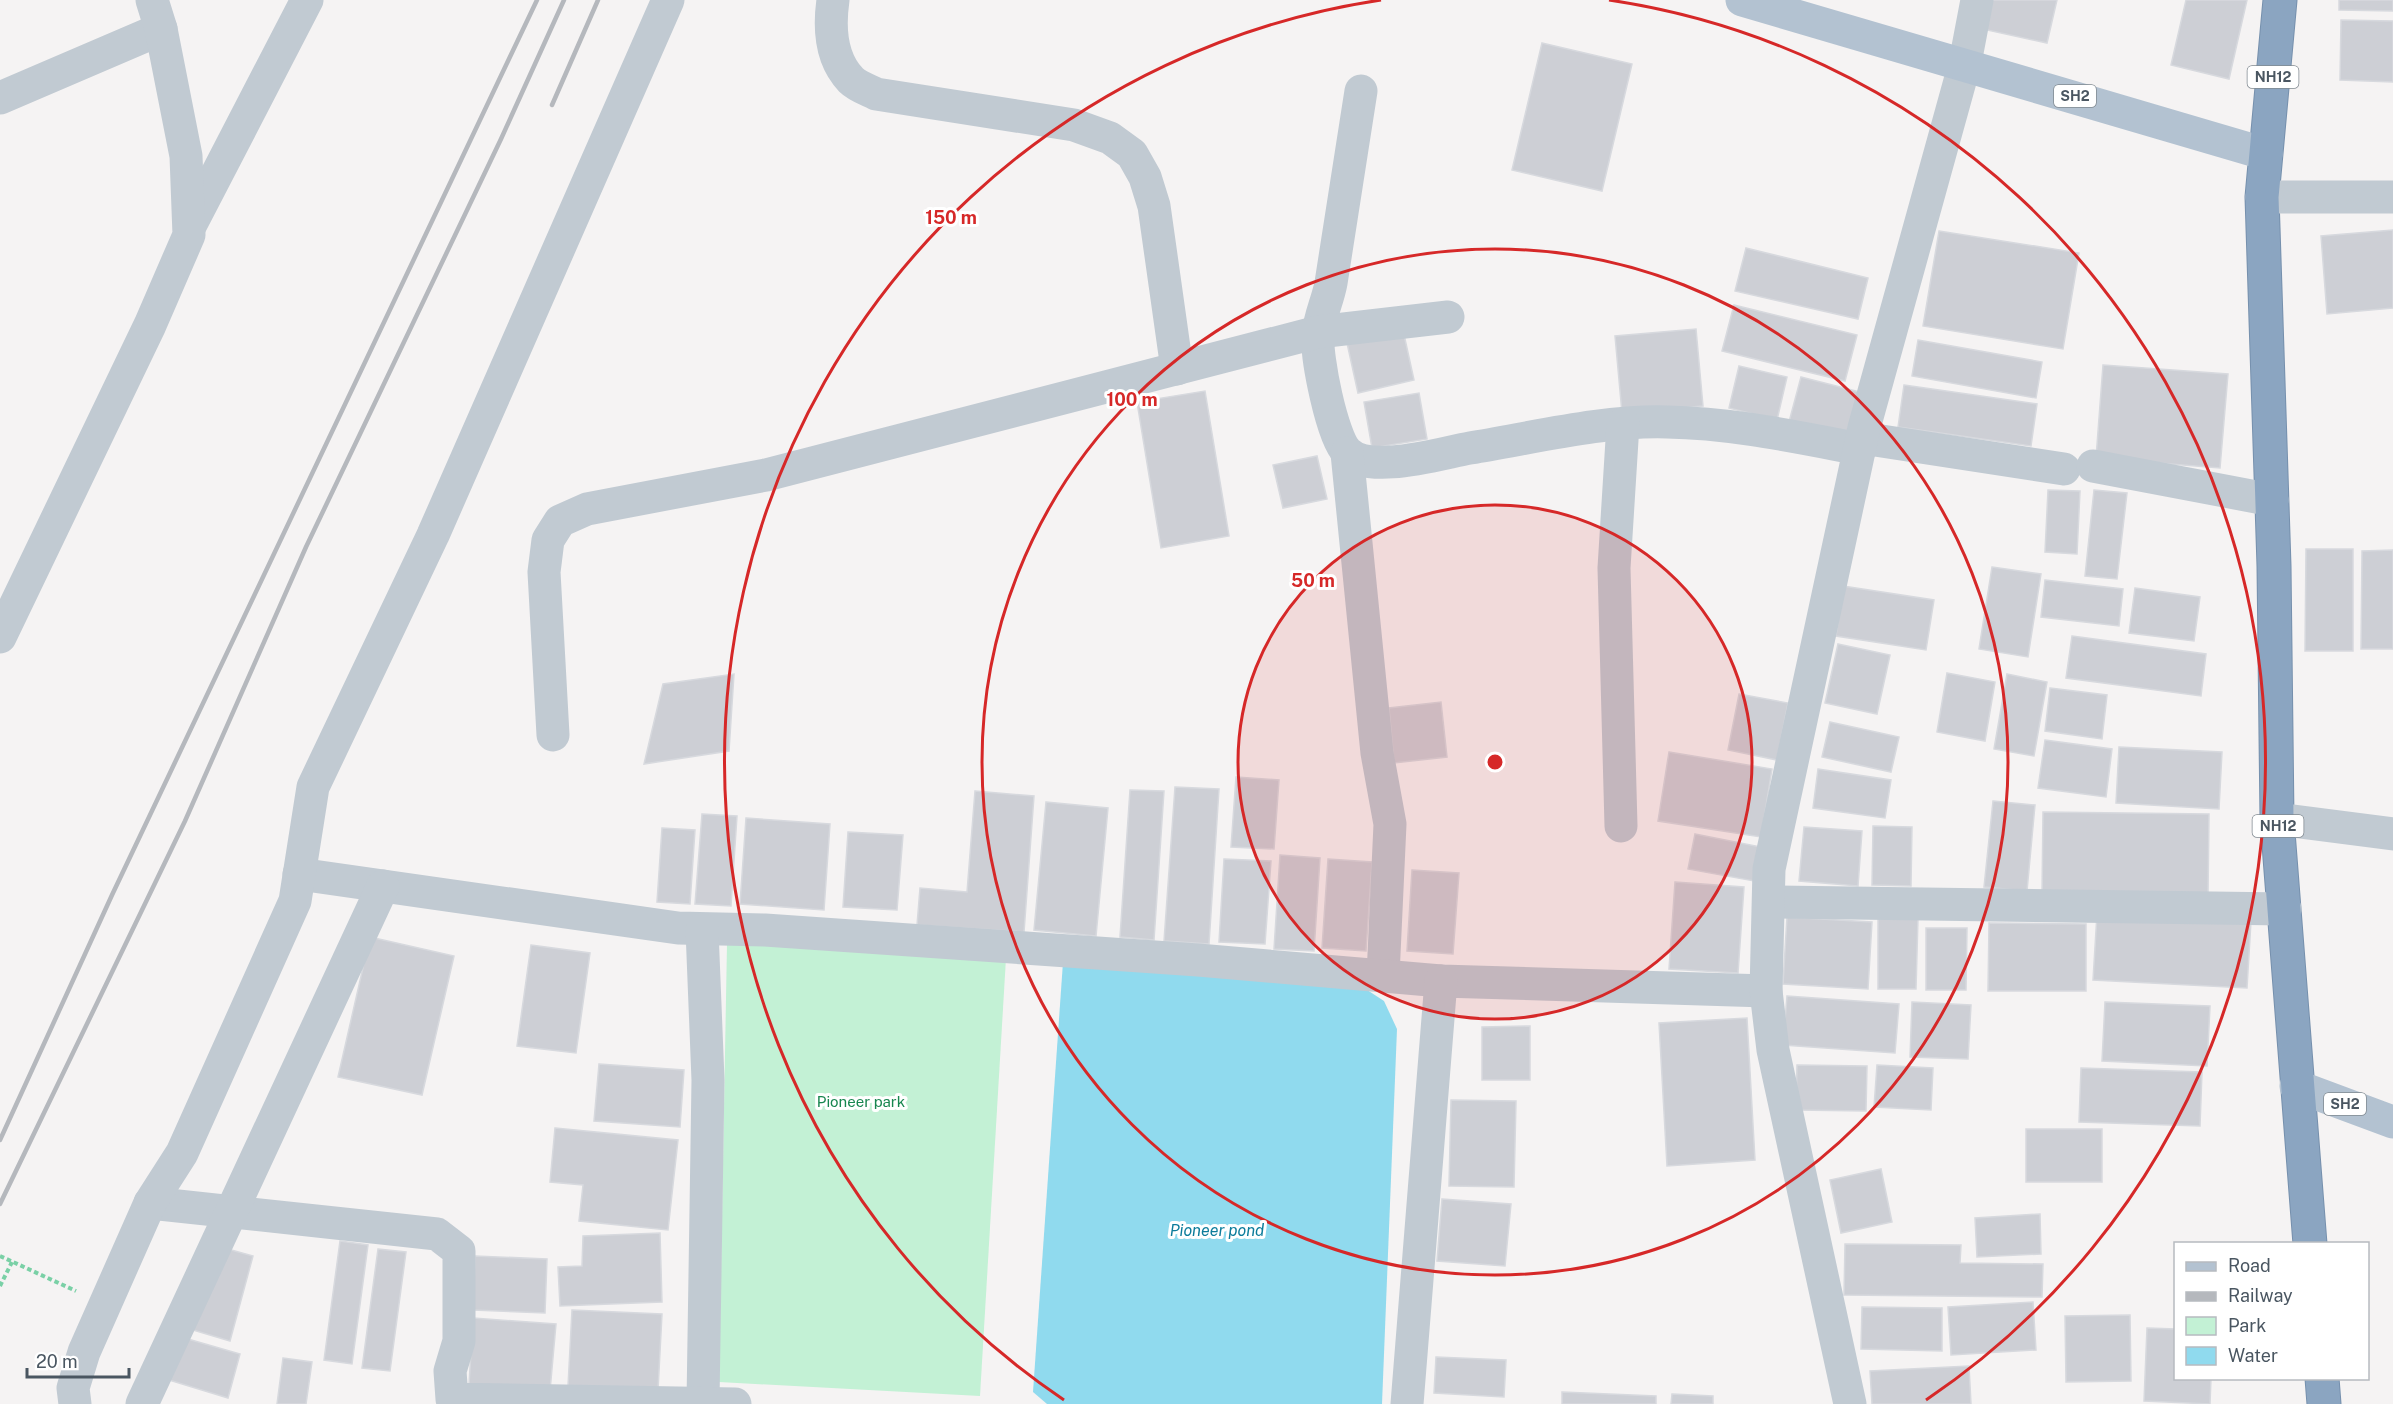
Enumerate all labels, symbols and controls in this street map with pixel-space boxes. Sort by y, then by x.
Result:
road number: NH12 [2248,66,2298,88]
road number: SH2 [2054,85,2096,107]
text: 150 m [925,207,977,228]
text: 100 m [1106,389,1158,410]
text: 50 m [1291,570,1335,591]
centre of rings [1485,752,1505,772]
road number: NH12 [2252,815,2304,837]
park label: Pioneer park [817,1093,905,1110]
road number: SH2 [2324,1093,2366,1115]
water label: Pioneer pond [1170,1221,1265,1240]
legend [2174,1242,2369,1380]
text: Road [2228,1255,2271,1276]
text: Railway [2228,1285,2293,1306]
text: Park [2228,1315,2266,1336]
scale bar [27,1341,129,1379]
text: Water [2228,1345,2278,1366]
text: 20 m [36,1351,78,1372]

